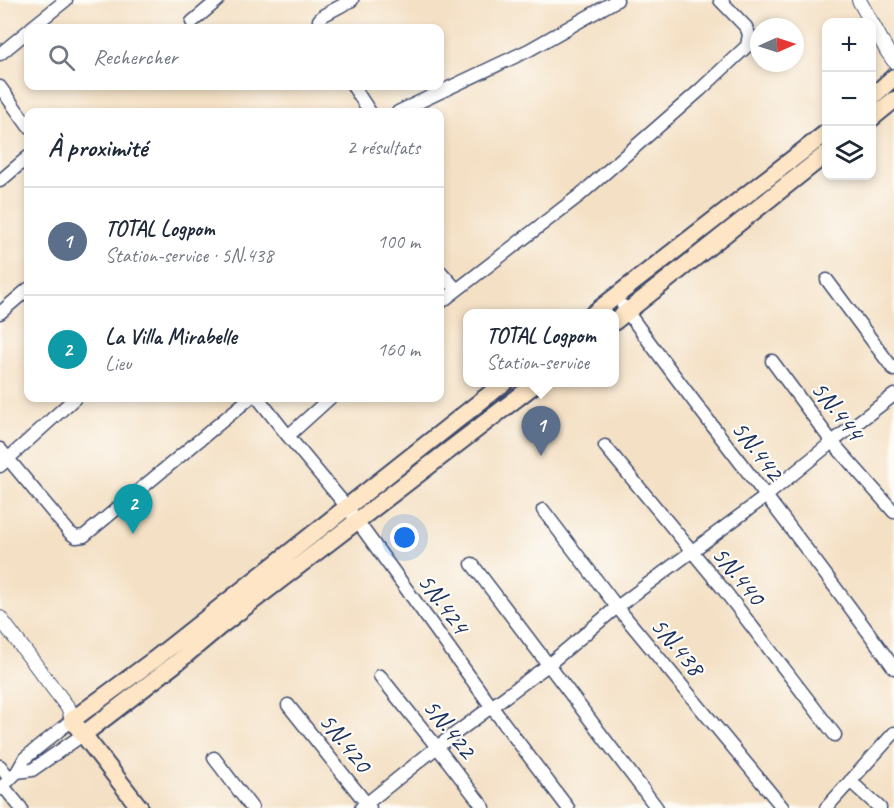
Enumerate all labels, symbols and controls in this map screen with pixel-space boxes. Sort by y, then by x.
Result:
north arrow [750,18,804,72]
map controls [822,18,876,180]
button: + [822,18,876,72]
search box [24,24,444,90]
icon: search [45,41,78,74]
text: Rechercher [93,43,177,71]
button: − [822,72,876,126]
button: layers [822,126,876,180]
text: À proximité [48,131,147,164]
text: 2 résultats [347,135,420,160]
text: TOTAL Logpom [105,215,215,243]
text: 1 [63,229,72,254]
text: 100 m [377,229,420,254]
text: Station-service · 5N.438 [105,243,273,268]
popup [463,309,619,387]
text: TOTAL Logpom [486,322,596,350]
text: La Villa Mirabelle [105,323,237,351]
text: 2 [63,337,72,362]
text: 160 m [377,337,420,362]
text: Station-service [486,350,589,375]
text: Lieu [105,351,131,376]
street label: 5N.444 [804,374,873,449]
pin: 1 [522,406,560,456]
street label: 5N.442 [724,413,792,489]
pin: 2 [114,484,152,534]
your location [390,523,419,552]
street label: 5N.440 [705,539,774,614]
street label: 5N.424 [410,566,478,642]
street label: 5N.438 [643,610,713,685]
street label: 5N.422 [416,692,485,767]
street label: 5N.420 [312,706,381,781]

